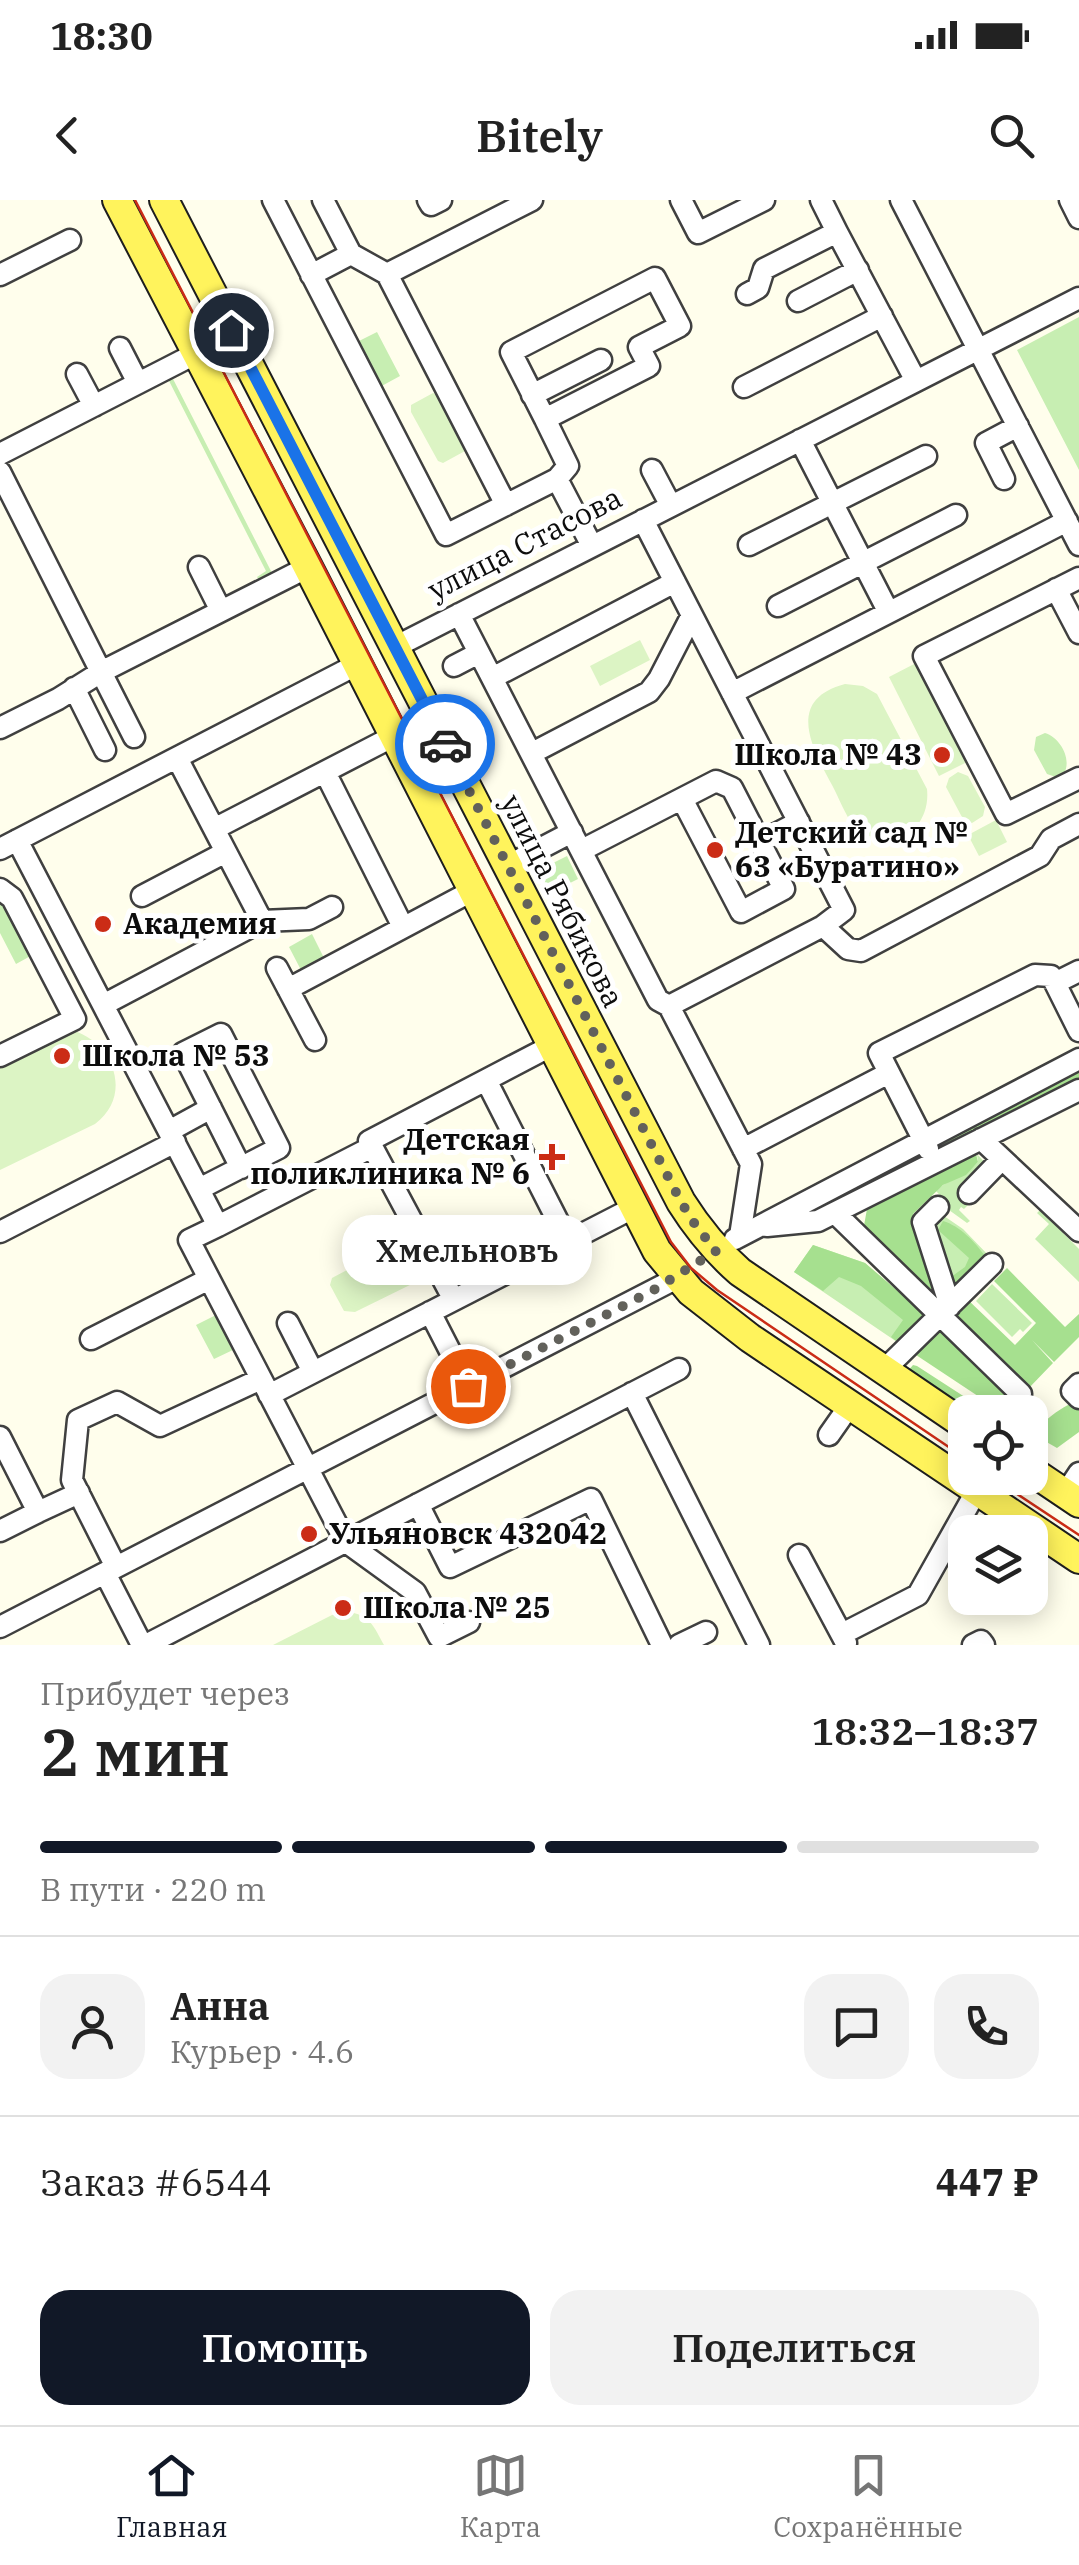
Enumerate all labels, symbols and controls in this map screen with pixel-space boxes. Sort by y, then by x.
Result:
text: 18:30 [50,11,153,60]
text: Bitely [476,106,603,164]
icon: back [40,108,95,163]
icon: search [984,108,1039,163]
pin [189,288,274,373]
icon: home [204,303,259,358]
street label: улица Стасова [421,477,628,608]
courier [395,694,495,794]
icon: car [418,717,473,772]
place label: Школа № 43 [734,734,922,773]
marker: Школа № 43 [931,744,953,766]
street label: улица Рябикова [493,787,634,1014]
place label: Детский сад № 63 «Буратино» [735,812,968,885]
marker: Детский сад № 63 «Буратино» [704,839,726,861]
place label: Академия [123,903,277,942]
marker: Академия [92,913,114,935]
place label: Школа № 53 [82,1035,270,1074]
marker: Школа № 53 [51,1045,73,1067]
place label: Детская поликлиника № 6 [250,1119,530,1192]
marker: Детская поликлиника № 6 [539,1144,565,1170]
callout: Хмельновъ [343,1216,593,1286]
text: Хмельновъ [376,1229,558,1271]
pin [426,1344,511,1429]
icon: bag [441,1359,496,1414]
map controls [948,1395,1048,1615]
button: locate [948,1395,1048,1495]
place label: Ульяновск 432042 [329,1513,607,1552]
button: layers [948,1515,1048,1615]
marker: Ульяновск 432042 [298,1523,320,1545]
place label: Школа № 25 [363,1587,551,1626]
marker: Школа № 25 [332,1597,354,1619]
text: Прибудет через [40,1672,290,1714]
text: 18:32–18:37 [812,1706,1039,1755]
text: 2 мин [40,1709,230,1794]
text: В пути · 220 m [40,1868,266,1910]
button: person [40,1974,145,2079]
button: chat [804,1974,909,2079]
button: phone [934,1974,1039,2079]
text: Анна [170,1981,270,2030]
text: Курьер · 4.6 [170,2030,354,2072]
text: Заказ #6544 [40,2157,272,2206]
text: 447 ₽ [936,2157,1039,2206]
button: Помощь [40,2290,530,2405]
button: Поделиться [550,2290,1039,2405]
tab: Главная [116,2448,228,2545]
tab: Карта [460,2448,541,2545]
tab: Сохранённые [773,2448,963,2545]

